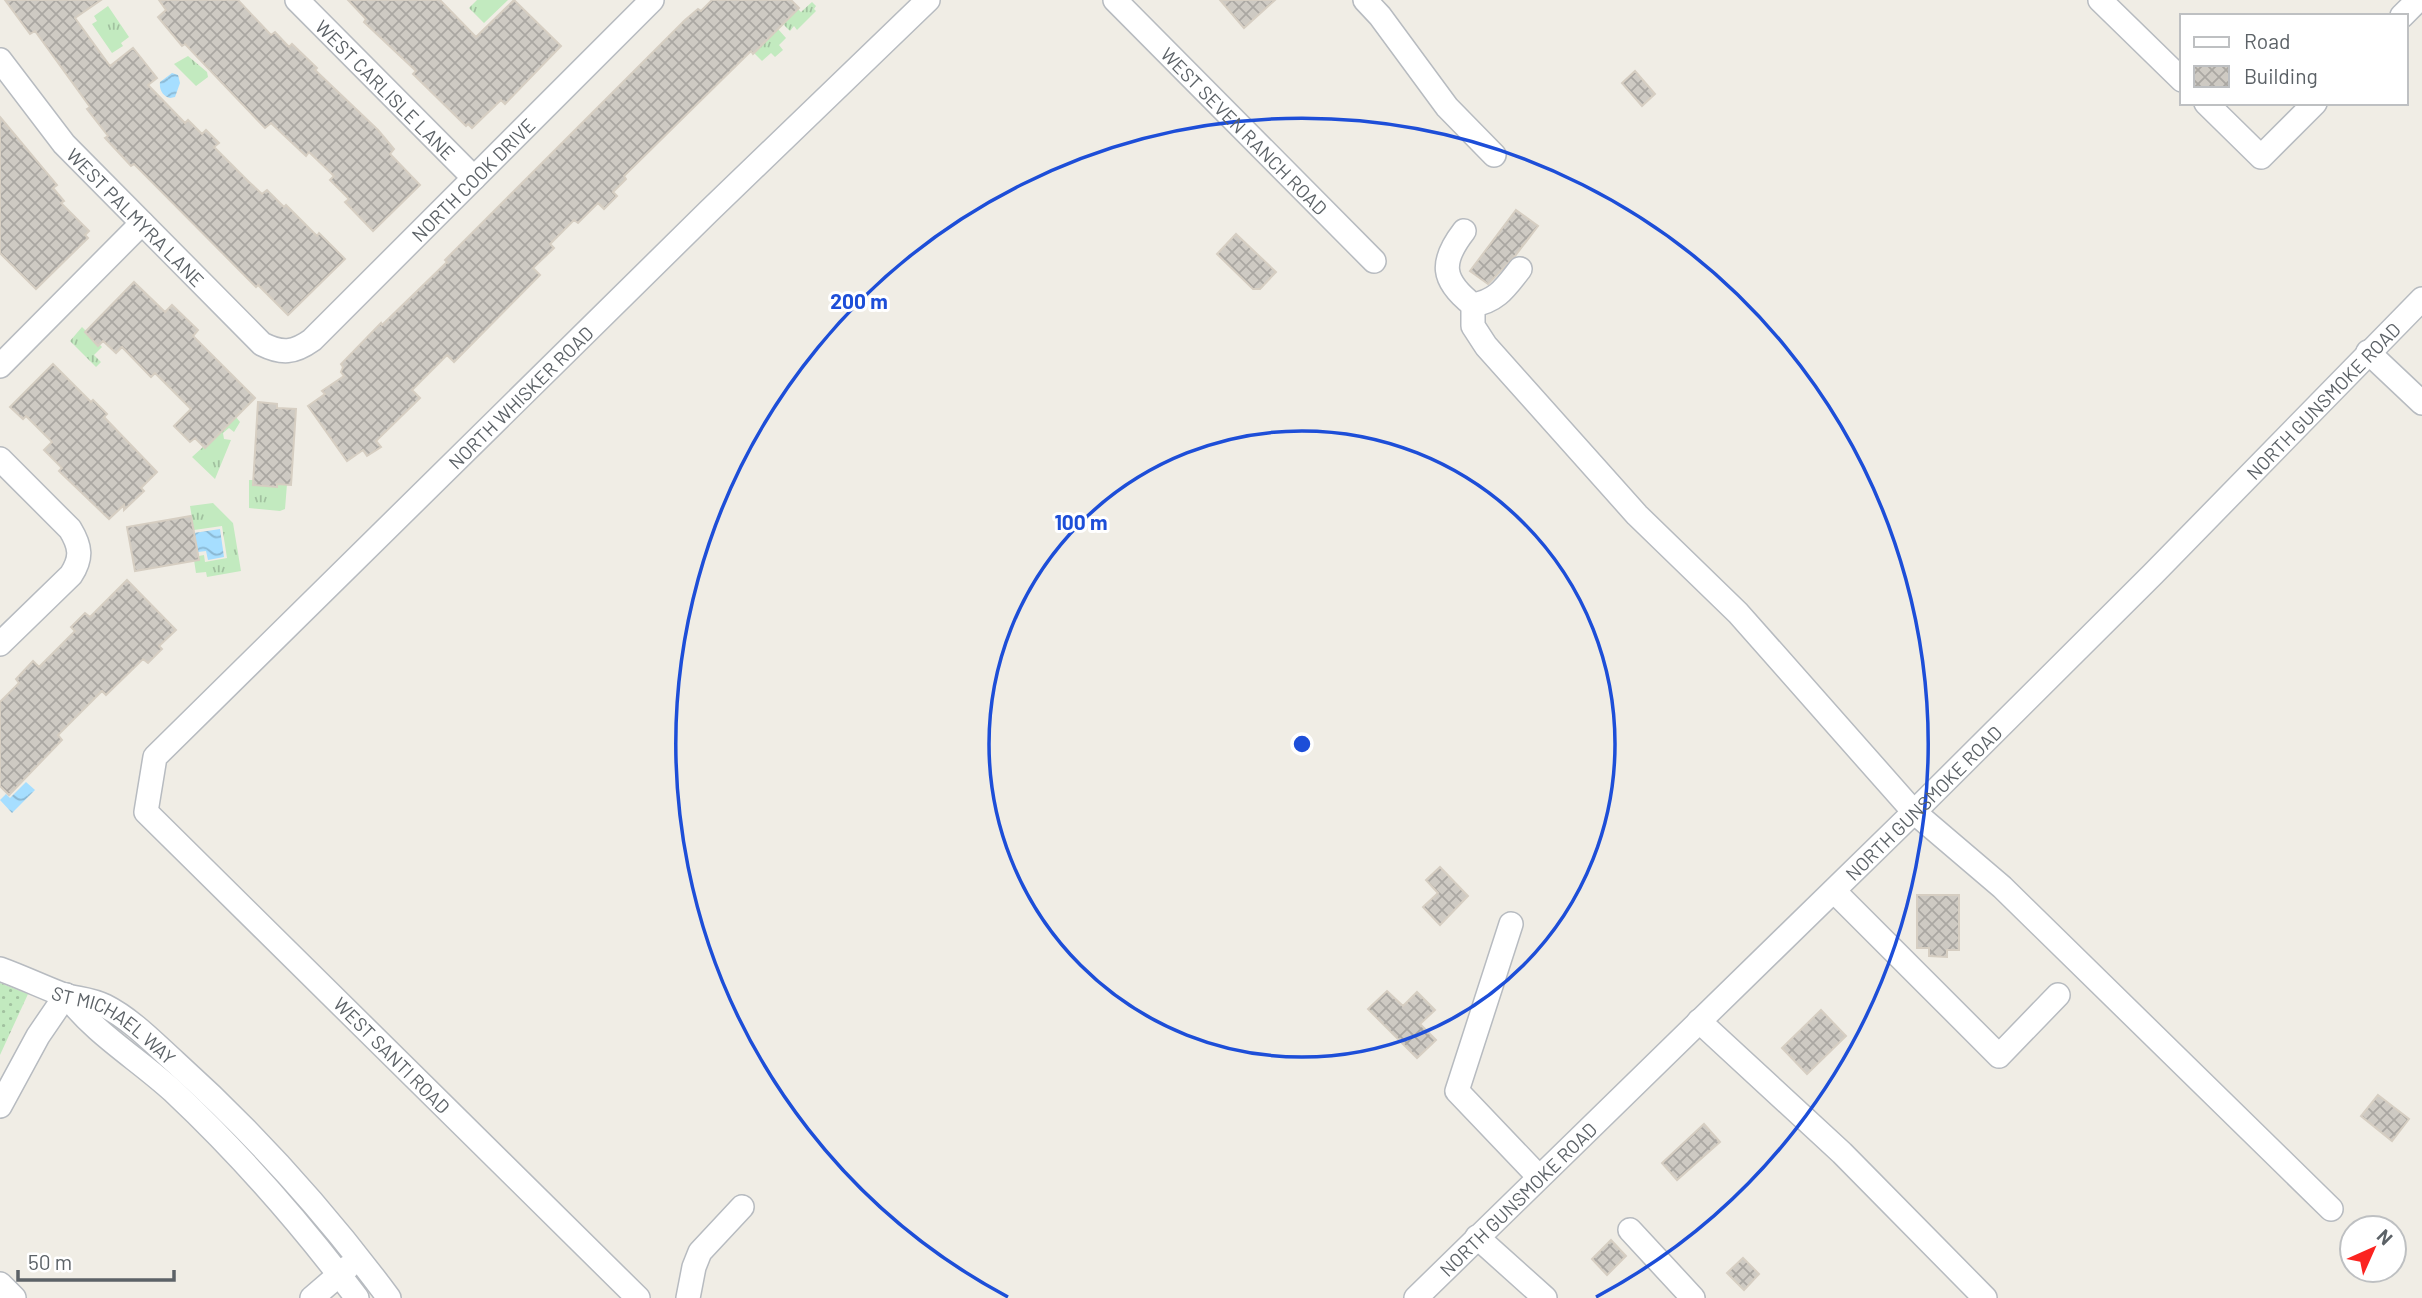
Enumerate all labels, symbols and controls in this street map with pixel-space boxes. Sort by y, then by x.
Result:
legend [2180,14,2408,105]
street label: WEST CARLISLE LANE [311,15,460,164]
text: Road [2244,28,2290,53]
street label: WEST SEVEN RANCH ROAD [1157,42,1333,219]
text: Building [2244,63,2318,88]
street label: NORTH COOK DRIVE [406,113,539,246]
street label: WEST PALMYRA LANE [63,143,210,291]
text: 200 m [830,288,888,313]
street label: NORTH GUNSMOKE ROAD [2241,317,2405,484]
street label: NORTH WHISKER ROAD [443,321,597,473]
text: 100 m [1054,509,1108,534]
street label: NORTH GUNSMOKE ROAD [1840,720,2006,885]
centre of rings [1290,732,1314,756]
street label: ST MICHAEL WAY [49,980,181,1069]
street label: WEST SANTI ROAD [329,992,455,1118]
street label: NORTH GUNSMOKE ROAD [1434,1117,1601,1281]
north arrow [2338,1214,2408,1284]
text: N [2373,1224,2398,1249]
scale bar [18,1238,173,1282]
text: 50 m [28,1249,72,1274]

